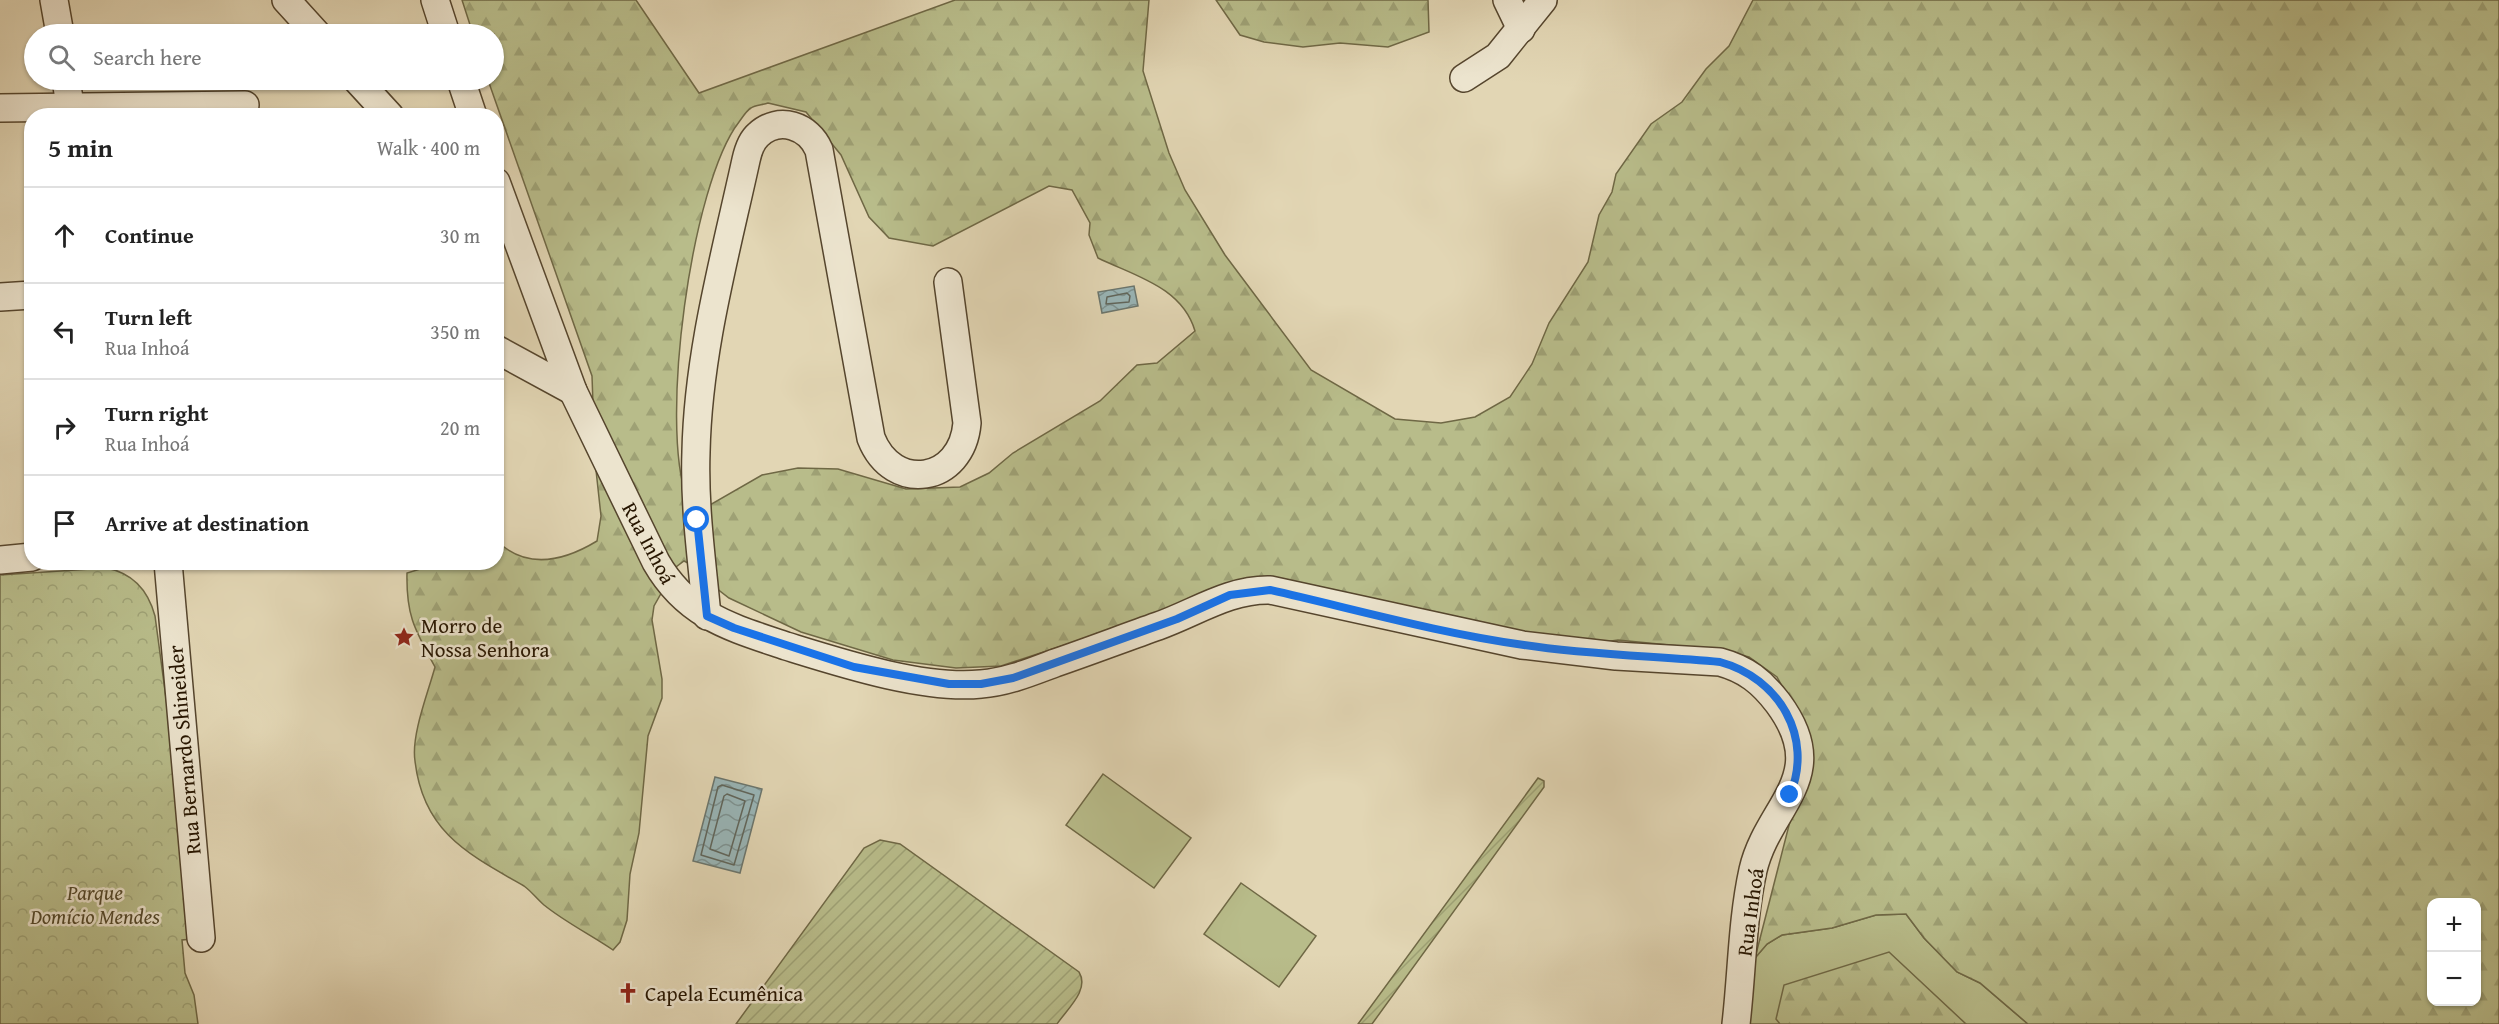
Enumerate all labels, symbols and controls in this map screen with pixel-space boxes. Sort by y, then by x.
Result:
search box [24,24,504,90]
icon: search [45,41,78,74]
text: Search here [93,41,202,73]
text: 5 min [48,128,113,167]
text: Walk · 400 m [377,133,480,162]
icon: ahead [48,219,81,252]
text: Continue [105,219,194,251]
text: 30 m [440,221,480,250]
text: Turn left [105,301,192,333]
icon: left [48,315,81,348]
text: 350 m [430,317,480,346]
text: Rua Inhoá [105,333,189,362]
text: Turn right [105,397,208,429]
icon: right [48,411,81,444]
text: 20 m [440,413,480,442]
text: Rua Inhoá [105,429,189,458]
street label: Rua Inhoá [614,497,684,589]
route start [683,506,709,532]
icon: arrive [48,507,81,540]
text: Arrive at destination [105,507,309,539]
place label: Morro de Nossa Senhora [421,610,550,665]
place icon: Morro de Nossa Senhora [392,625,416,649]
street label: Rua Bernardo Shineider [159,644,209,856]
route end [1776,781,1802,807]
street label: Rua Inhoá [1728,866,1772,958]
park label: Parque Domício Mendes [29,877,160,932]
map controls [2427,898,2481,1006]
button: + [2427,898,2481,952]
button: − [2427,952,2481,1006]
place label: Capela Ecumênica [645,978,803,1009]
church icon: Capela Ecumênica [616,981,640,1005]

